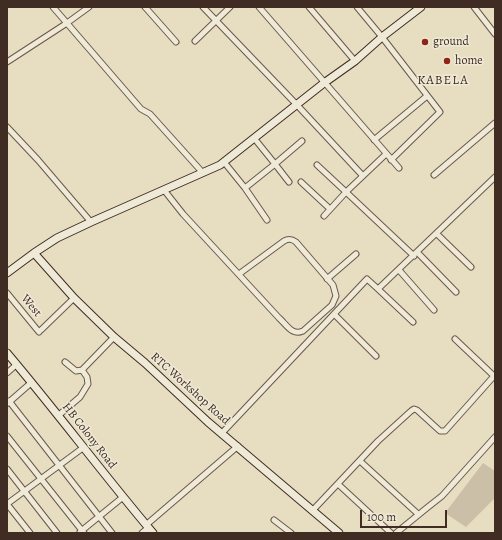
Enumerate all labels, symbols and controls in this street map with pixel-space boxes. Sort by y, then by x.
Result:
place label: ground [433,35,469,49]
marker: ground [420,37,430,47]
place label: home [455,54,483,68]
marker: home [442,56,452,66]
district label: KABELA [417,73,469,89]
street label: West [18,292,44,320]
street label: RTC Workshop Road [148,350,232,428]
street label: HB Colony Road [59,400,119,472]
scale bar [362,502,449,528]
text: 100 m [367,509,396,525]

